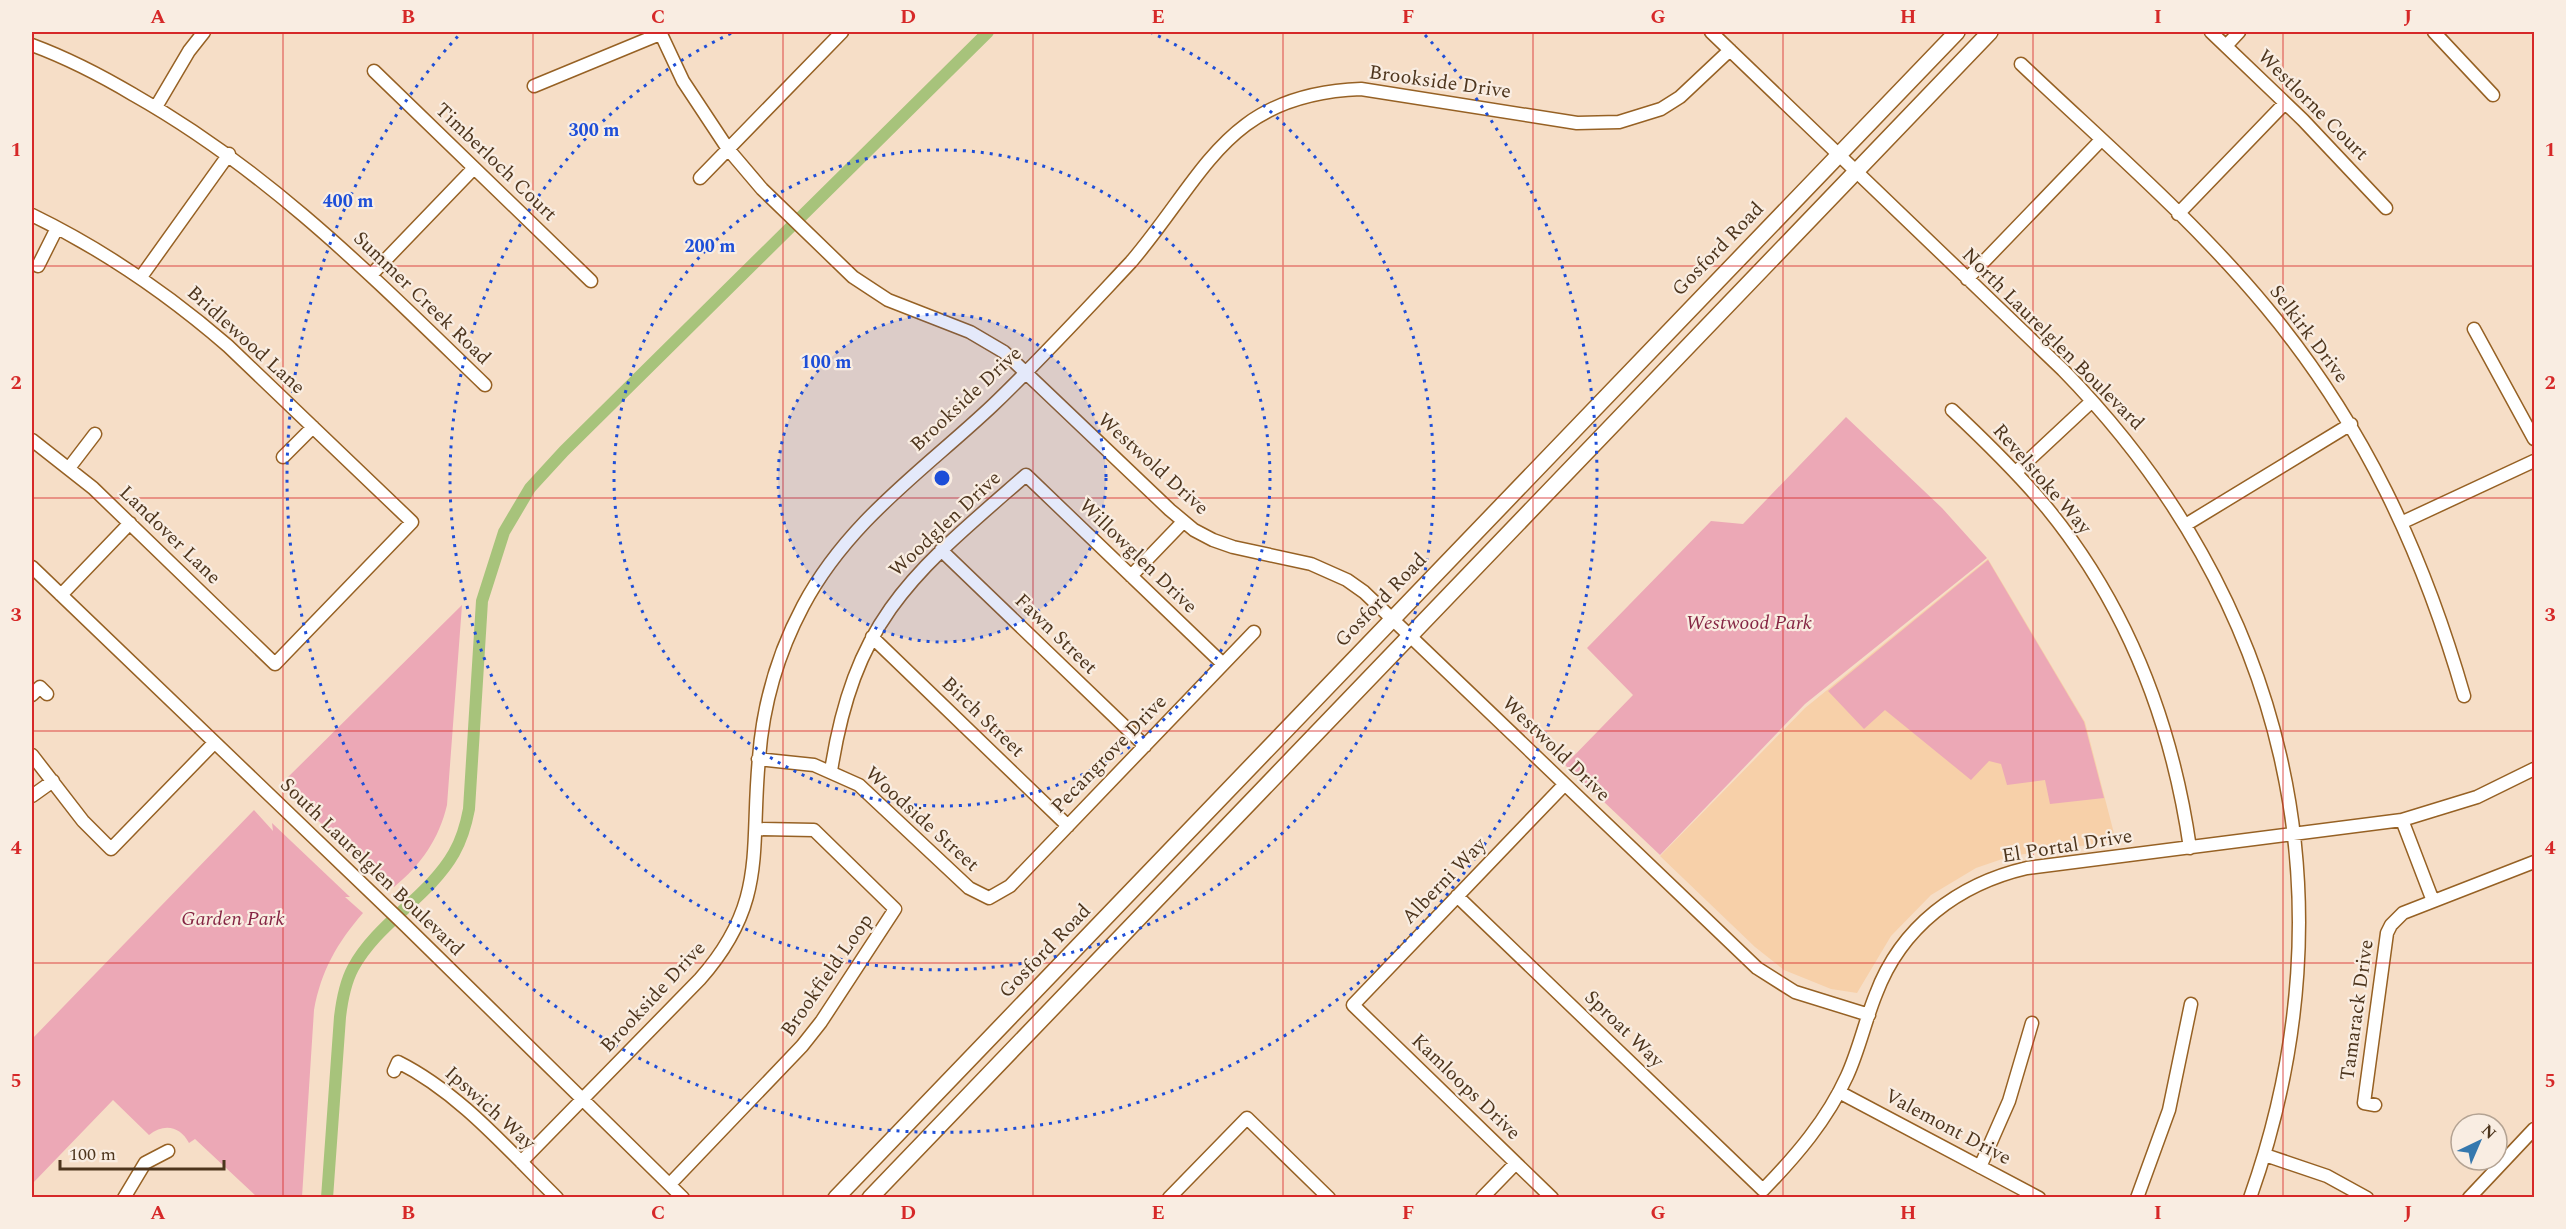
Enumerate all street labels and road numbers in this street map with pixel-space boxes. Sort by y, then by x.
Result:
street label: Westlorne Court [2250,42,2376,168]
street label: Brookside Drive [1367,57,1513,107]
street label: Timberloch Court [428,96,564,228]
street label: Gosford Road [1665,195,1771,303]
street label: Summer Creek Road [346,224,498,372]
street label: North Laurelglen Boulevard [1955,241,2151,437]
street label: Bridlewood Lane [180,278,312,402]
street label: Selkirk Drive [2262,278,2356,390]
street label: Brookside Drive [903,339,1029,459]
street label: Westwold Drive [1090,406,1216,522]
street label: Revelstoke Way [1985,417,2100,542]
street label: Woodglen Drive [882,464,1008,584]
street label: Landover Lane [112,478,228,592]
street label: Willowglen Drive [1072,491,1204,621]
street label: Gosford Road [1328,546,1434,654]
street label: Fawn Street [1008,586,1104,682]
street label: Birch Street [934,669,1032,765]
street label: Pecangrove Drive [1044,688,1174,820]
street label: Westwold Drive [1495,689,1617,809]
street label: Woodside Street [858,759,986,879]
street label: South Laurelglen Boulevard [273,771,471,963]
street label: El Portal Drive [2000,821,2134,871]
street label: Alberni Way [1395,830,1494,931]
street label: Gosford Road [992,897,1098,1005]
street label: Brookfield Loop [773,907,881,1043]
street label: Brookside Drive [593,934,713,1060]
street label: Tamarack Drive [2332,938,2382,1082]
street label: Sproat Way [1577,983,1672,1076]
street label: Kamloops Drive [1404,1027,1528,1147]
street label: Ipswich Way [438,1059,543,1158]
street label: Valemont Drive [1879,1081,2017,1173]

